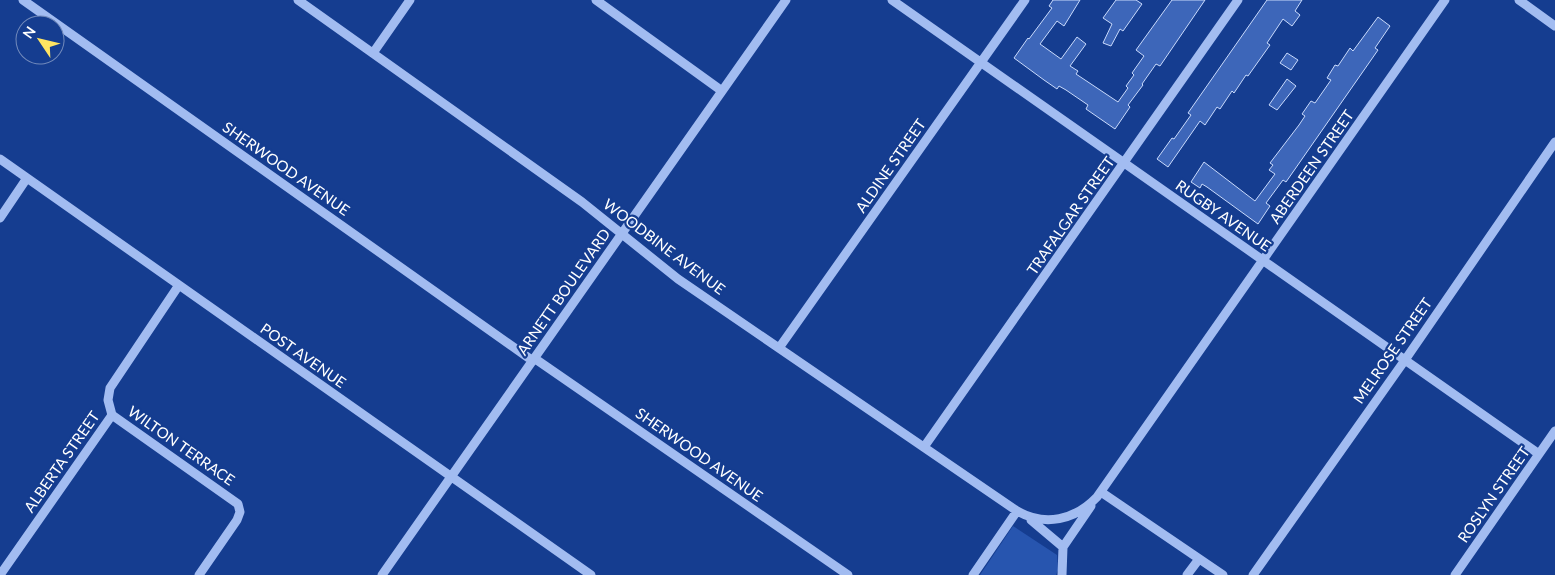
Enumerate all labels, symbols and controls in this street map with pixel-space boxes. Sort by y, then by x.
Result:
north arrow [15,15,65,65]
text: N [19,23,39,42]
street label: ABERDEEN STREET [1265,106,1357,227]
street label: ALDINE STREET [851,115,929,216]
street label: SHERWOOD AVENUE [220,118,354,219]
street label: TRAFALGAR STREET [1023,153,1118,278]
street label: RUGBY AVENUE [1172,176,1275,255]
street label: WOODBINE AVENUE [600,195,729,298]
street label: ARNETT BOULEVARD [513,225,614,358]
street label: MELROSE STREET [1349,294,1435,407]
street label: POST AVENUE [257,319,350,391]
street label: WILTON TERRACE [125,402,238,489]
street label: SHERWOOD AVENUE [633,404,767,505]
street label: ALBERTA STREET [20,407,103,515]
street label: ROSLYN STREET [1453,443,1533,546]

